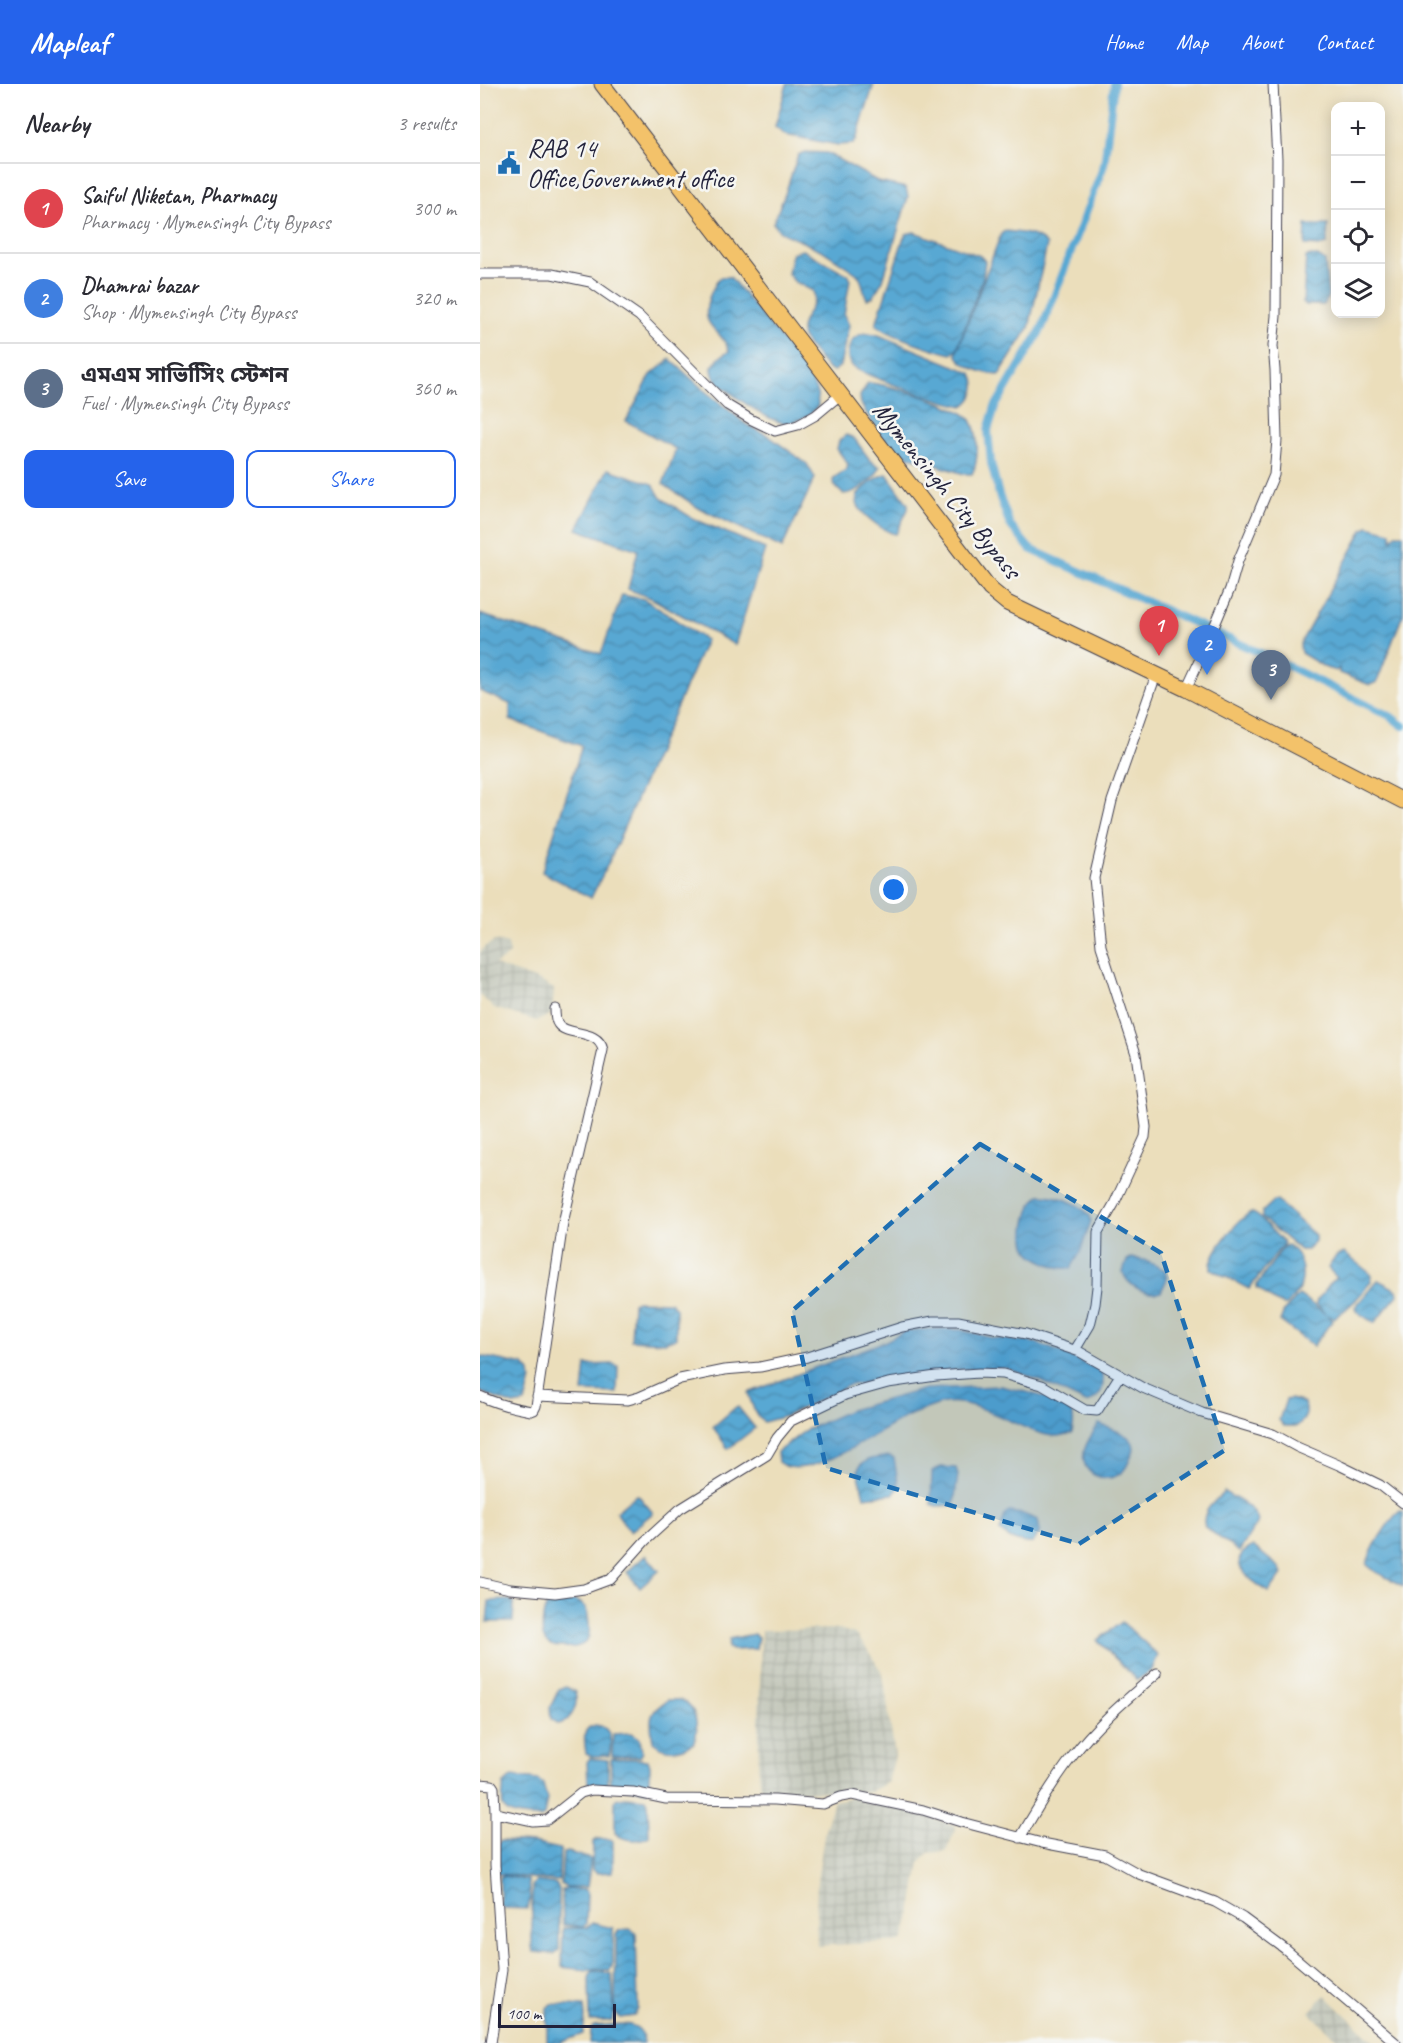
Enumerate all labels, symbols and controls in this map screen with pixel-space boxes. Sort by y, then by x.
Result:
text: Mapleaf [30,25,108,60]
text: Home [1105,29,1143,55]
text: Map [1176,29,1208,55]
text: About [1241,29,1283,55]
text: Contact [1316,29,1373,55]
map controls [1331,102,1385,318]
button: + [1331,102,1385,156]
text: Nearby [24,107,89,140]
text: 3 results [397,111,456,136]
place label: RAB 14 Office,Government office [527,132,735,195]
public building icon: RAB 14 Office,Government office [496,150,522,176]
button: − [1331,156,1385,210]
text: Saiful Niketan, Pharmacy [81,182,276,210]
text: 1 [39,196,48,221]
text: 300 m [413,196,456,221]
text: Pharmacy · Mymensingh City Bypass [81,210,330,235]
button: locate [1331,210,1385,264]
button: layers [1331,264,1385,318]
text: Dhamrai bazar [81,272,198,300]
text: 2 [39,286,48,311]
text: 320 m [413,286,456,311]
text: Shop · Mymensingh City Bypass [81,300,296,325]
text: এমএম সাভ‌িসি‌িং স্ট‌েশন [81,361,288,389]
text: 3 [39,376,48,401]
text: 360 m [413,376,456,401]
text: Fuel · Mymensingh City Bypass [81,391,289,416]
street label: Mymensingh City Bypass [865,395,1030,587]
button: Save [24,450,234,508]
button: Share [246,450,456,508]
pin: 1 [1140,606,1178,656]
pin: 2 [1188,626,1226,675]
pin: 3 [1252,650,1290,700]
your location [879,875,908,904]
scale bar [498,2001,616,2028]
text: 100 m [507,2004,541,2024]

